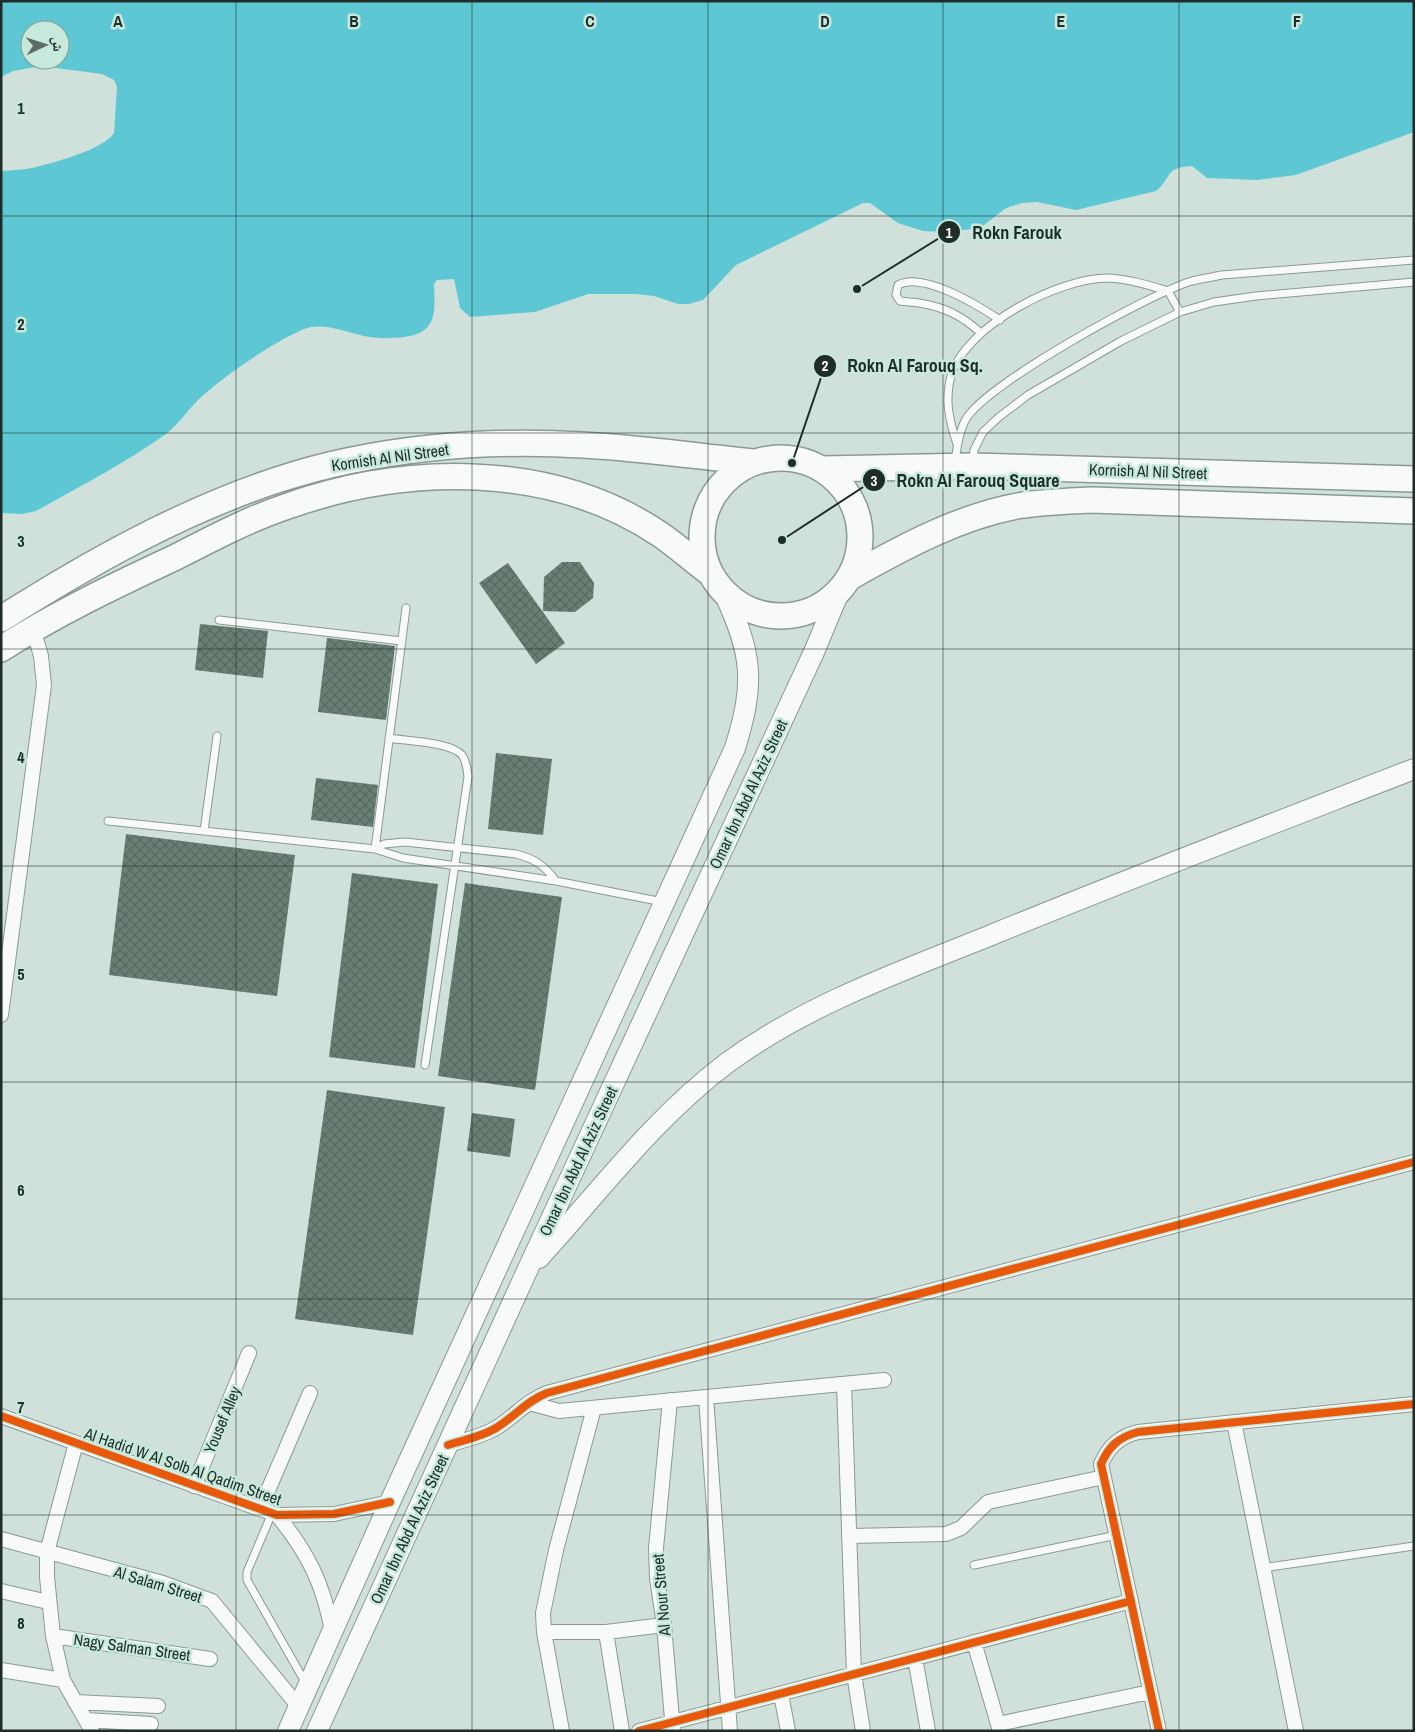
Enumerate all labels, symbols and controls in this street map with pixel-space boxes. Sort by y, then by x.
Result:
text: A [113,10,123,32]
text: B [349,10,359,32]
text: C [585,10,595,32]
text: D [820,10,830,32]
text: E [1057,10,1066,32]
text: F [1293,10,1301,32]
north arrow [20,20,70,70]
text: ش [48,36,67,52]
text: 1 [17,97,25,119]
callout: Rokn Farouk [937,216,1071,249]
text: Rokn Farouk [972,220,1063,245]
text: 1 [946,222,953,243]
text: 2 [17,313,25,335]
callout: Rokn Al Farouq Sq. [812,349,994,382]
text: Rokn Al Farouq Sq. [847,353,983,378]
text: 2 [822,355,829,376]
street label: Kornish Al Nil Street [330,438,450,476]
street label: Kornish Al Nil Street [1089,458,1208,484]
callout: Rokn Al Farouq Square [861,464,1069,497]
text: Rokn Al Farouq Square [897,468,1059,493]
text: 3 [871,470,878,491]
text: 3 [17,530,25,552]
street label: Omar Ibn Abd Al Aziz Street [704,715,792,872]
text: 4 [17,746,25,768]
text: 5 [17,963,25,985]
street label: Omar Ibn Abd Al Aziz Street [534,1082,622,1239]
text: 6 [17,1179,25,1201]
street label: Yousef Alley [198,1383,246,1457]
text: 7 [17,1396,25,1418]
street label: Al Hadid W Al Solb Al Qadim Street [81,1422,285,1510]
street label: Omar Ibn Abd Al Aziz Street [365,1450,453,1607]
street label: Al Nour Street [646,1553,676,1638]
street label: Al Salam Street [110,1560,205,1608]
text: 8 [17,1612,25,1634]
street label: Nagy Salman Street [72,1628,192,1666]

